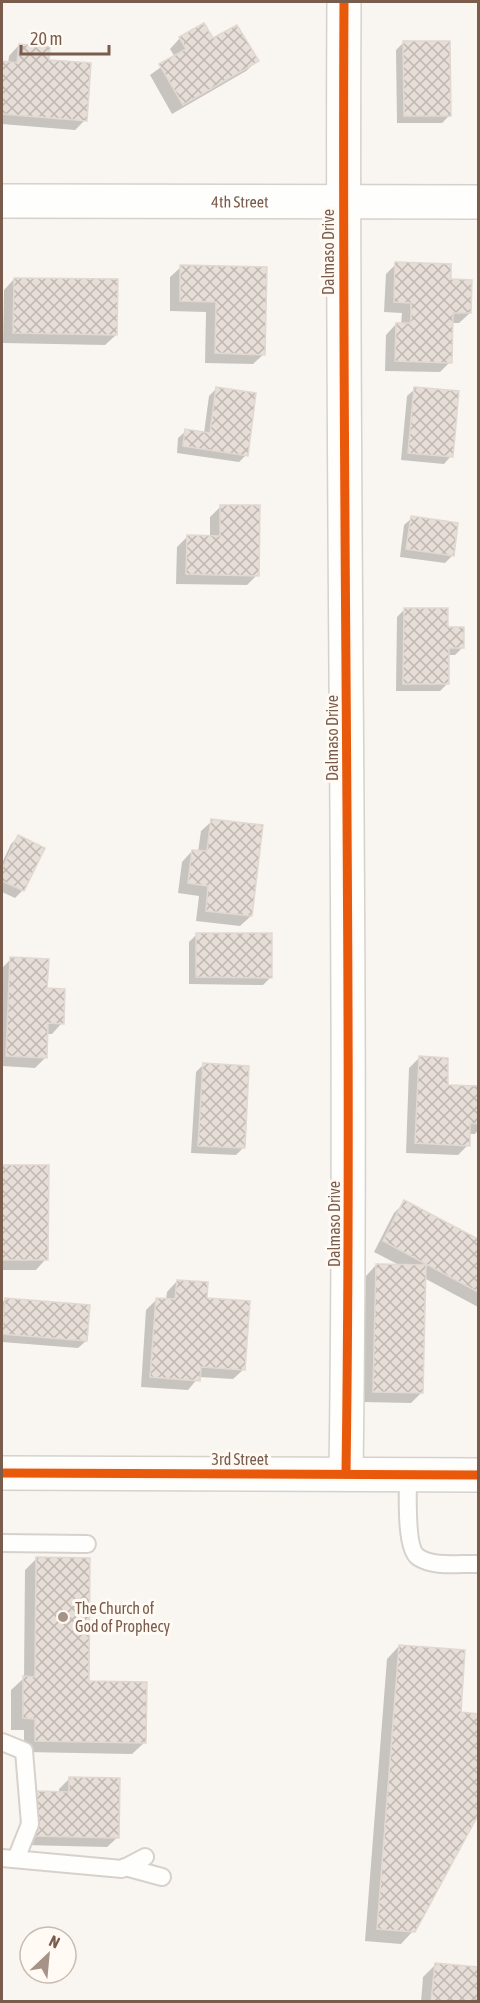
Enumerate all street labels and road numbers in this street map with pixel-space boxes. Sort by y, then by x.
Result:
street label: 4th Street [211,192,269,211]
street label: Dalmaso Drive [319,209,337,295]
street label: Dalmaso Drive [323,695,341,781]
street label: Dalmaso Drive [325,1181,343,1267]
street label: 3rd Street [211,1450,269,1468]

